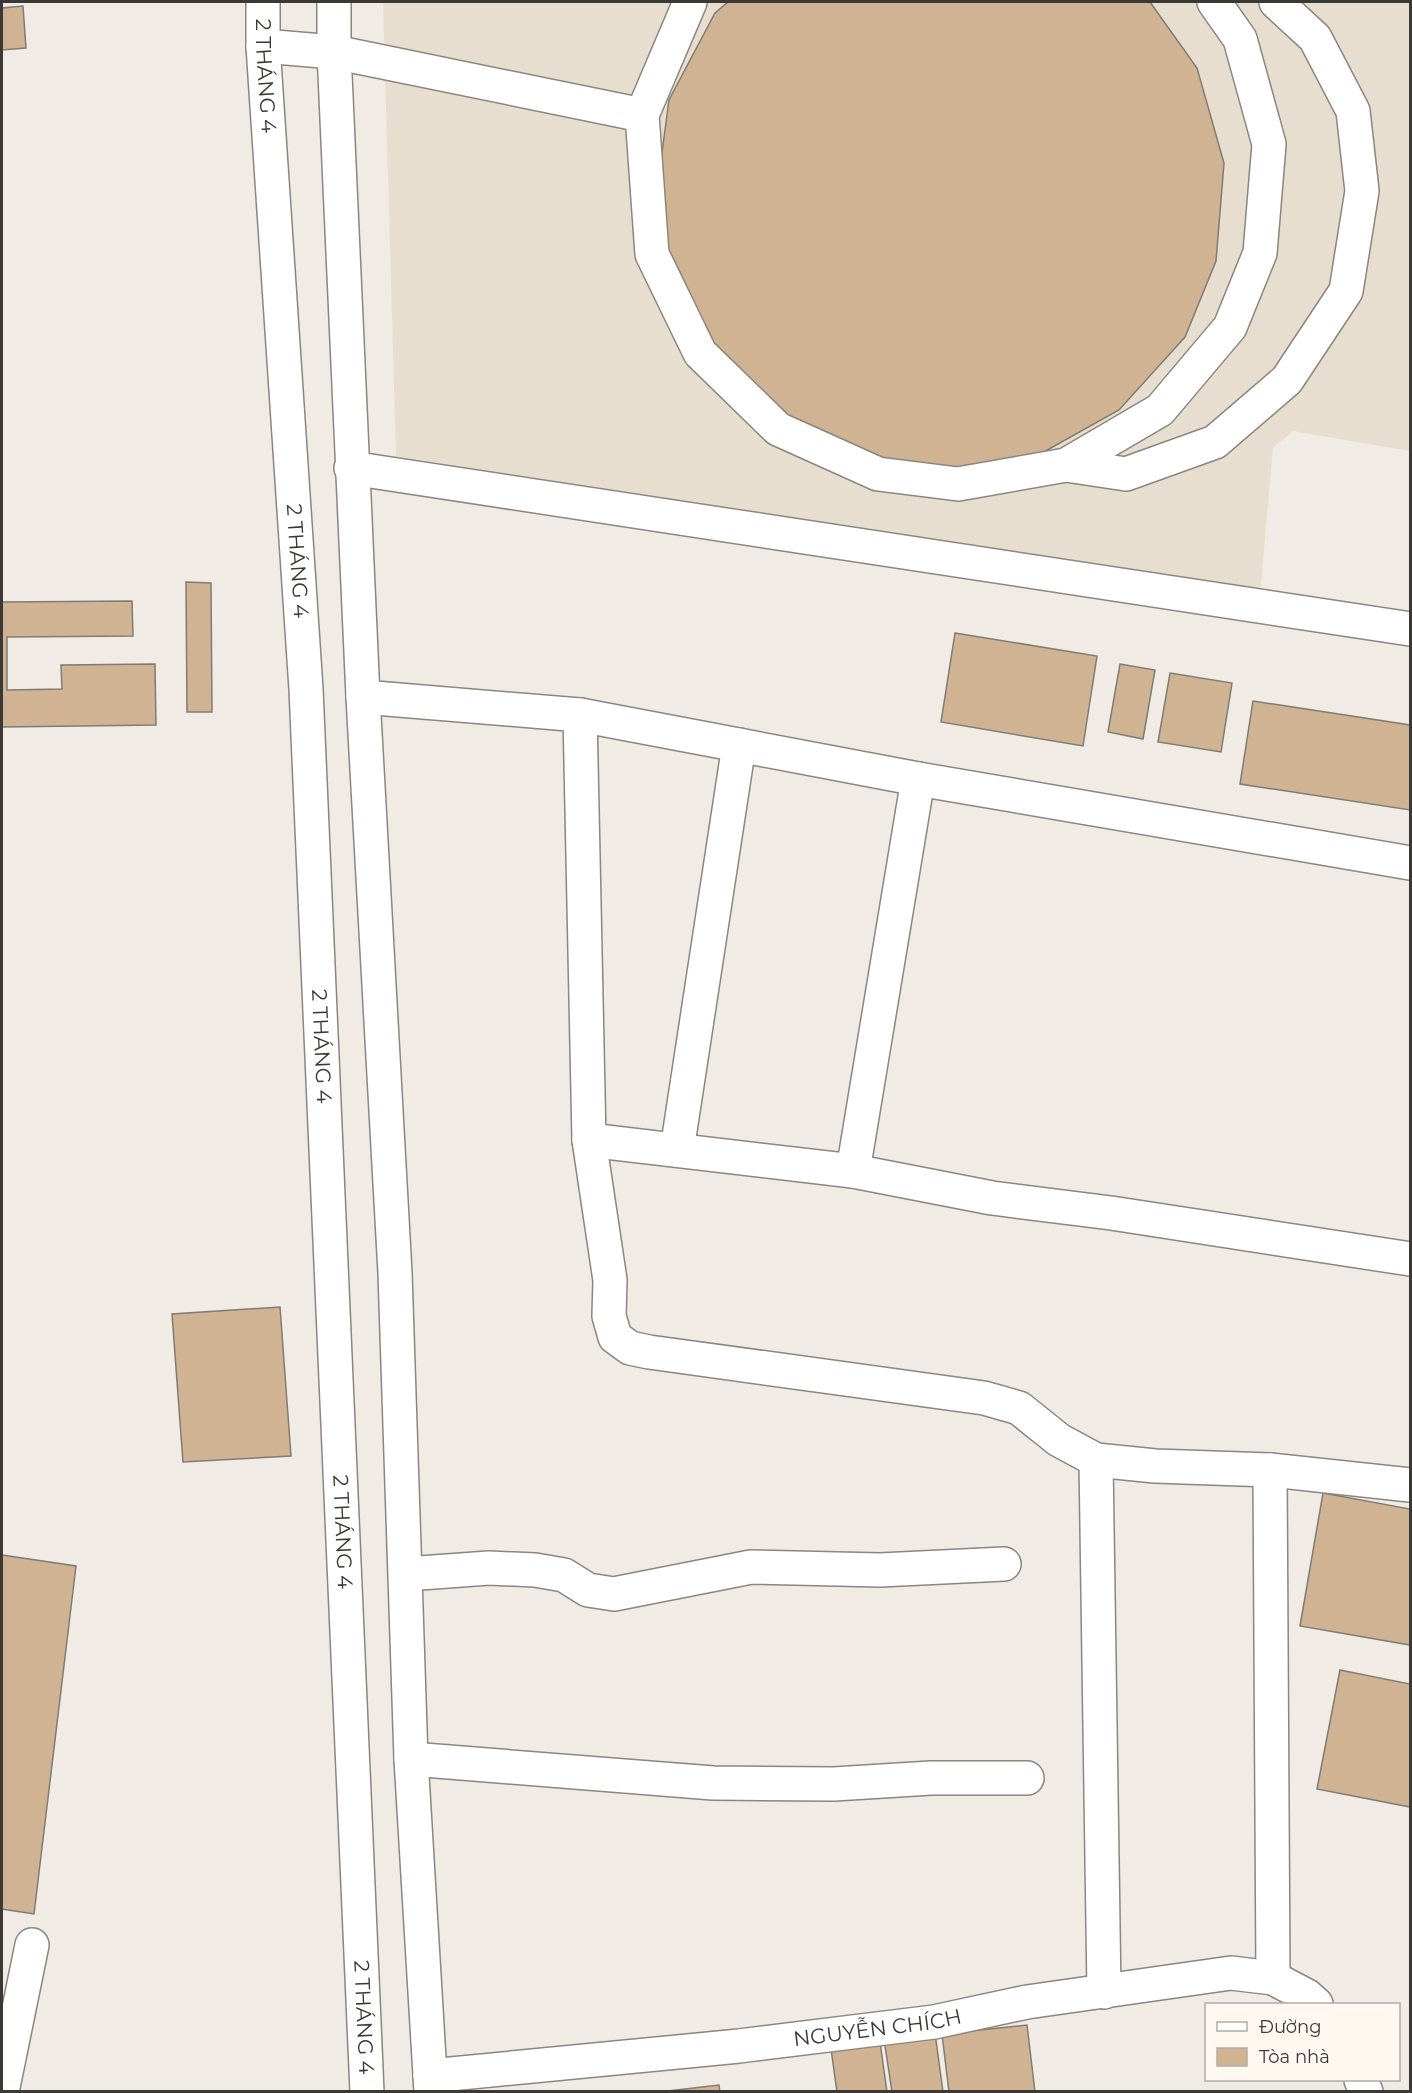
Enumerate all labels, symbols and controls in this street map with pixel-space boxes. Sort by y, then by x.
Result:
street label: 2 THÁNG 4 [251,19,282,134]
street label: 2 THÁNG 4 [282,503,314,619]
street label: 2 THÁNG 4 [307,989,337,1104]
street label: 2 THÁNG 4 [328,1474,358,1590]
street label: 2 THÁNG 4 [349,1960,379,2075]
street label: NGUYỄN CHÍCH [792,2003,964,2051]
legend [1205,2003,1400,2081]
text: Đường [1259,2016,1322,2038]
text: Tòa nhà [1259,2046,1330,2068]

